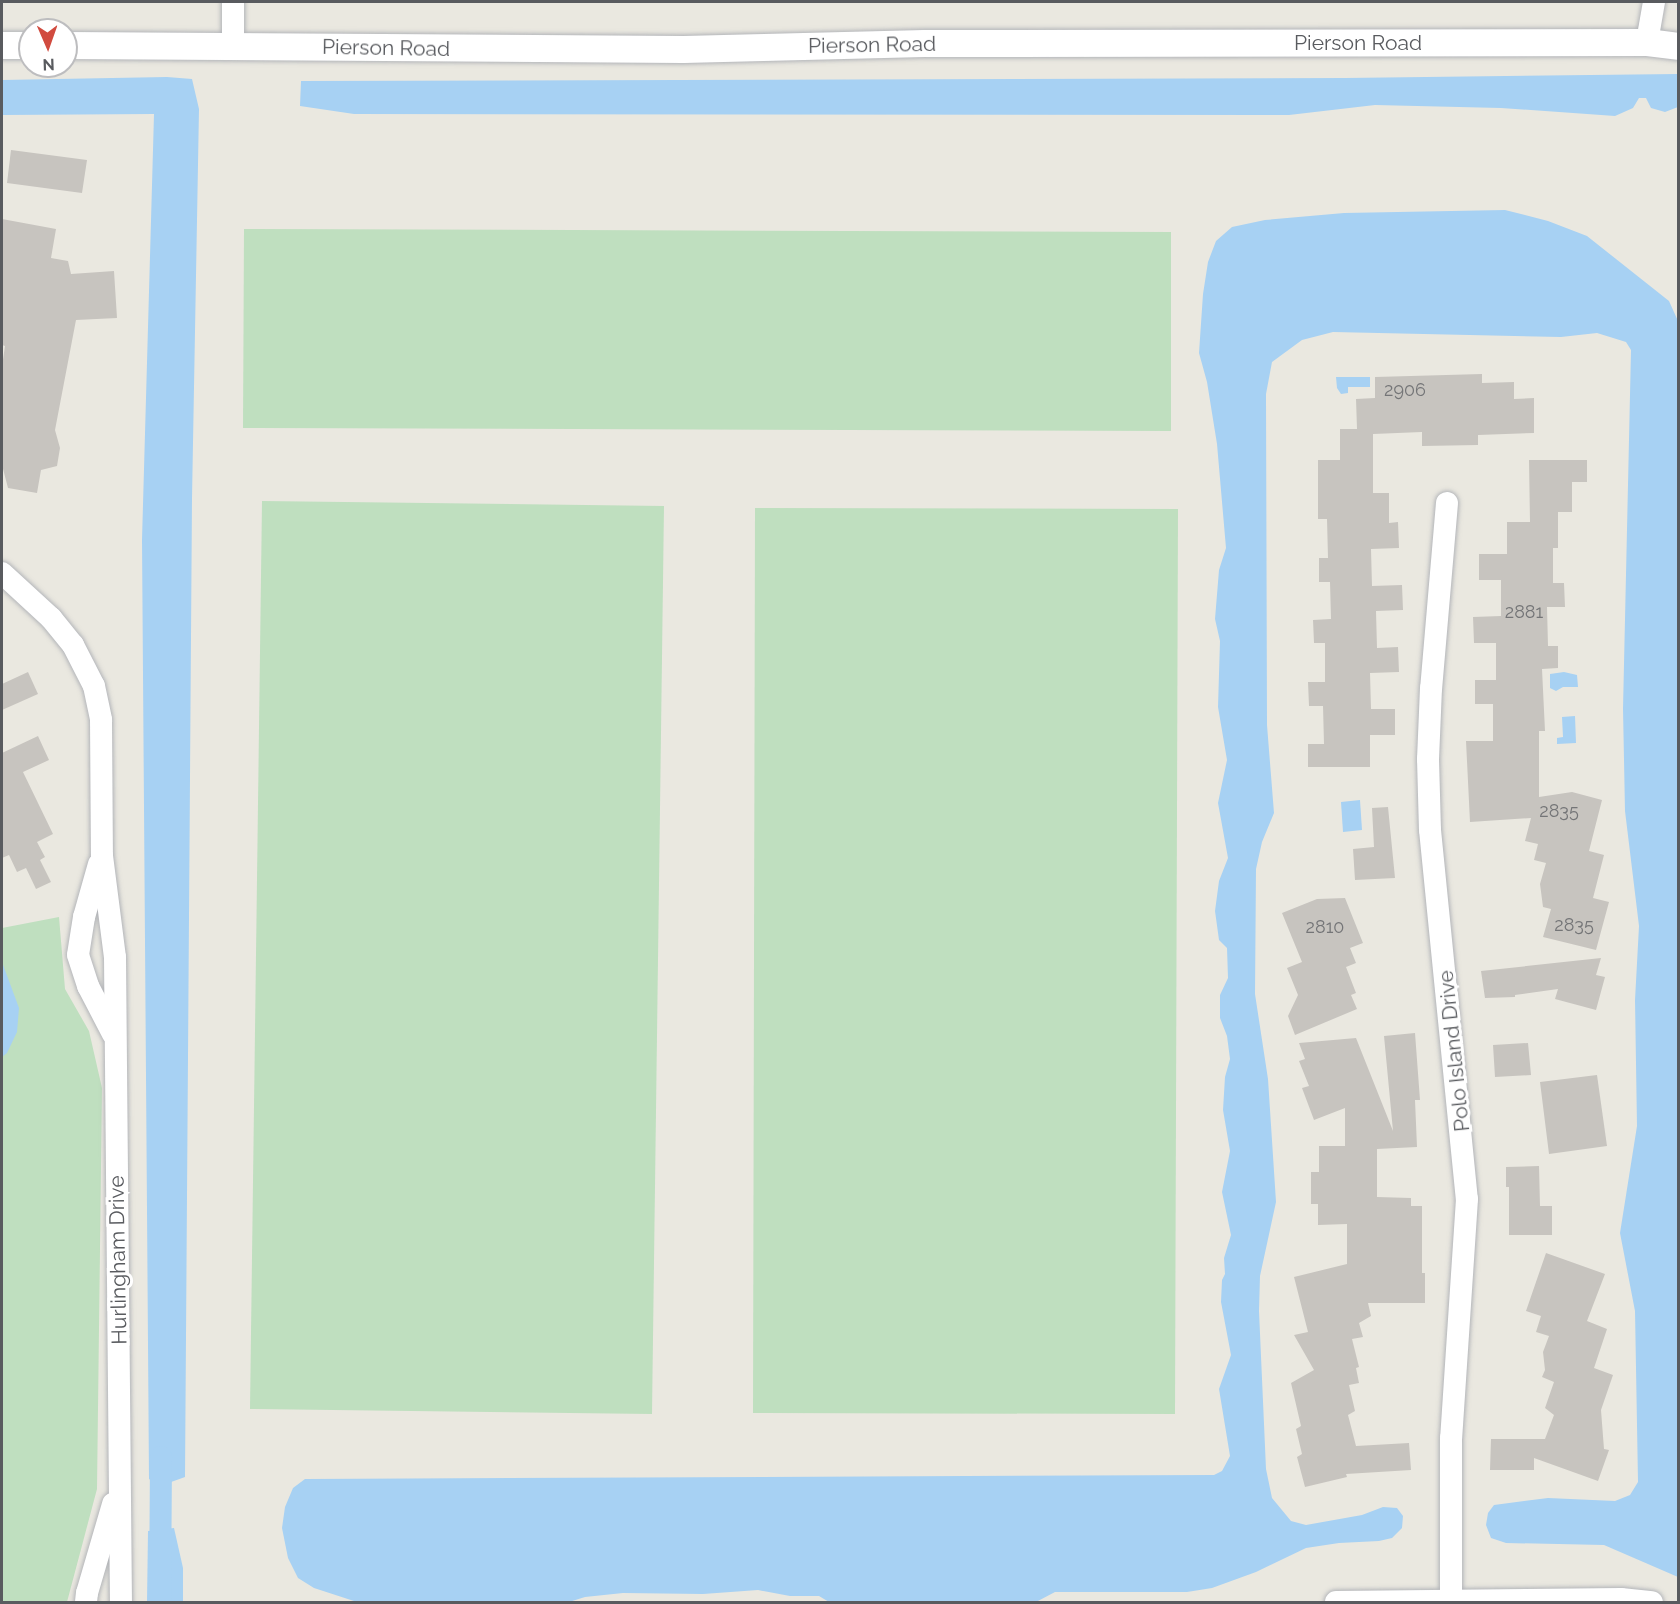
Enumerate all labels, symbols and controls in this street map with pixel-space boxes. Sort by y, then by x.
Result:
north arrow [18,18,78,78]
street label: Pierson Road [1294,30,1422,56]
street label: Pierson Road [808,31,936,59]
street label: Pierson Road [322,34,450,62]
text: N [42,55,55,74]
house number: 2906 [1384,379,1426,401]
house number: 2881 [1505,601,1543,623]
house number: 2835 [1539,800,1579,822]
house number: 2835 [1554,914,1594,936]
house number: 2810 [1306,916,1344,938]
street label: Polo Island Drive [1433,969,1475,1133]
street label: Hurlingham Drive [104,1175,132,1345]

